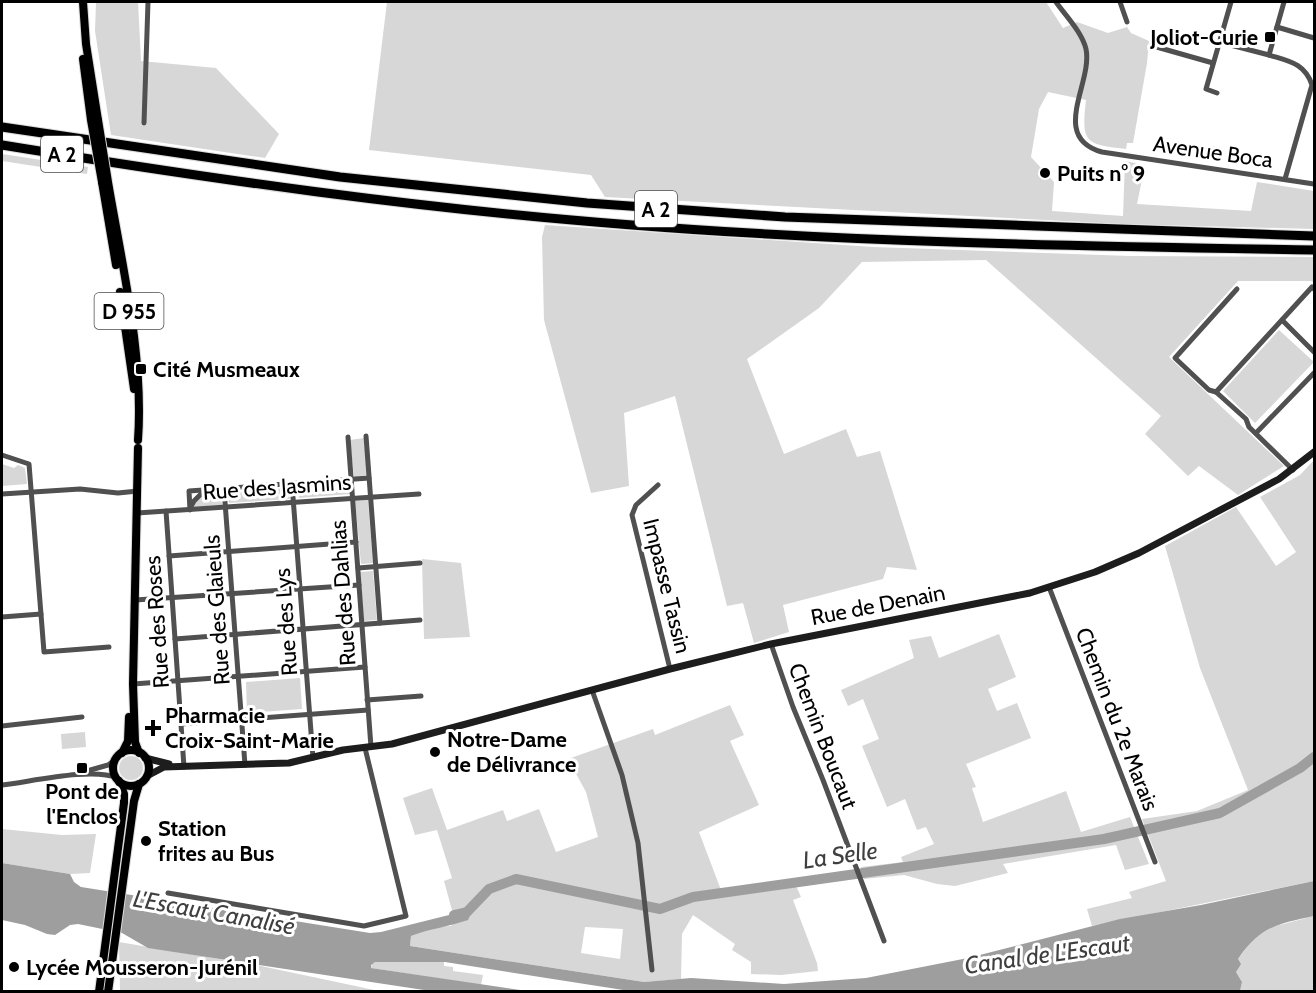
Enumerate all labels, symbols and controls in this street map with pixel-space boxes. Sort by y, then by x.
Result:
place label: Joliot-Curie [1149,24,1258,51]
marker: Joliot-Curie [1263,30,1277,44]
street label: Avenue Boca [1151,130,1275,174]
road number: A 2 [41,136,83,172]
place label: Puits n° 9 [1057,160,1145,187]
marker: Puits n° 9 [1038,166,1052,180]
road number: A 2 [635,191,677,227]
road number: D 955 [94,293,164,329]
place label: Cité Musmeaux [153,356,300,383]
marker: Cité Musmeaux [134,362,148,376]
street label: Rue des Jasmins [202,468,352,506]
street label: Impasse Tassin [637,516,697,656]
street label: Rue des Dahlias [324,519,362,667]
street label: Rue des Glaieuls [198,534,236,686]
street label: Rue des Roses [139,555,175,689]
street label: Rue des Lys [269,567,303,677]
street label: Rue de Denain [809,579,947,631]
street label: Chemin du 2e Marais [1070,624,1164,814]
street label: Chemin Boucaut [783,659,863,813]
place label: Pharmacie Croix-Saint-Marie [165,702,334,754]
marker: Pharmacie Croix-Saint-Marie [146,721,160,735]
place label: Notre-Dame de Délivrance [447,726,576,778]
marker: Notre-Dame de Délivrance [428,745,442,759]
marker: Pont de l'Enclos [75,761,89,775]
place label: Pont de l'Enclos [45,778,119,830]
place label: Station frites au Bus [158,815,274,867]
marker: Station frites au Bus [139,834,153,848]
water label: La Selle [801,835,879,875]
water label: L'Escaut Canalisé [131,884,297,940]
water label: Canal de L'Escaut [963,928,1132,980]
place label: Lycée Mousseron-Jurénil [26,954,258,981]
marker: Lycée Mousseron-Jurénil [7,960,21,974]

